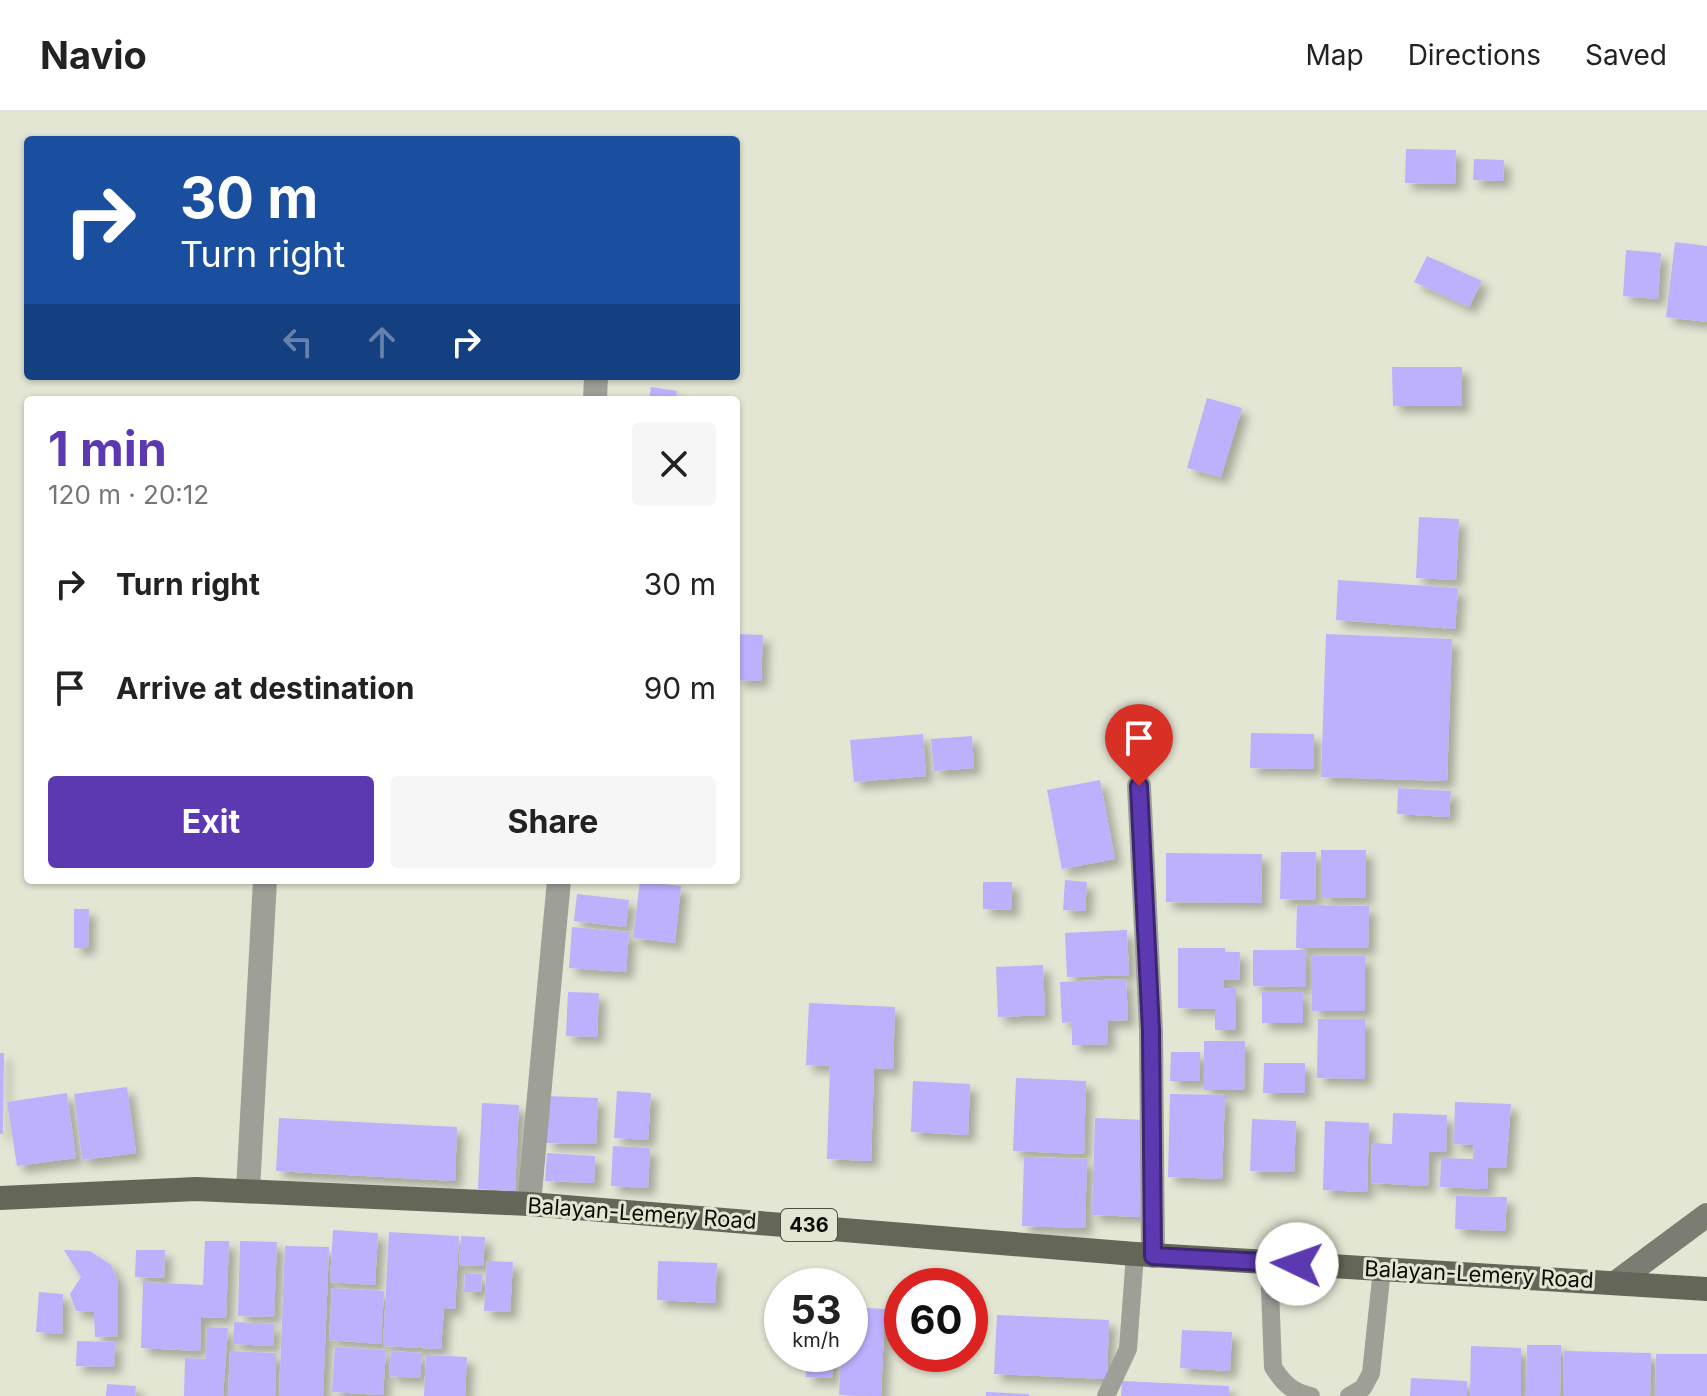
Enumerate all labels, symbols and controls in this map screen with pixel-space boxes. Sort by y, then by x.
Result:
text: Navio [40,32,147,78]
text: Map [1305,38,1364,72]
text: Directions [1408,38,1541,72]
text: Saved [1585,38,1667,72]
text: 30 m [180,164,318,232]
icon: right [48,168,152,272]
text: Turn right [180,232,345,276]
icon: left [276,320,320,364]
icon: ahead [360,320,404,364]
icon: right [444,320,488,364]
text: 1 min [48,419,167,478]
button: close [632,422,716,506]
text: 120 m · 20:12 [48,479,209,510]
icon: right [48,562,92,606]
text: Turn right [116,566,260,602]
text: 30 m [644,566,716,602]
icon: arrive [48,666,92,710]
text: Arrive at destination [116,670,414,706]
text: 90 m [644,670,716,706]
pin [1105,704,1173,786]
icon: arrive [1117,716,1161,760]
button: Exit [48,776,374,868]
button: Share [390,776,716,868]
street label: Balayan-Lemery Road [527,1192,757,1234]
road number: 436 [781,1209,837,1241]
position arrow [1255,1222,1339,1306]
street label: Balayan-Lemery Road [1364,1255,1594,1293]
speed limit sign: 60 [884,1268,988,1372]
text: 53 [790,1285,842,1334]
text: km/h [792,1328,840,1352]

